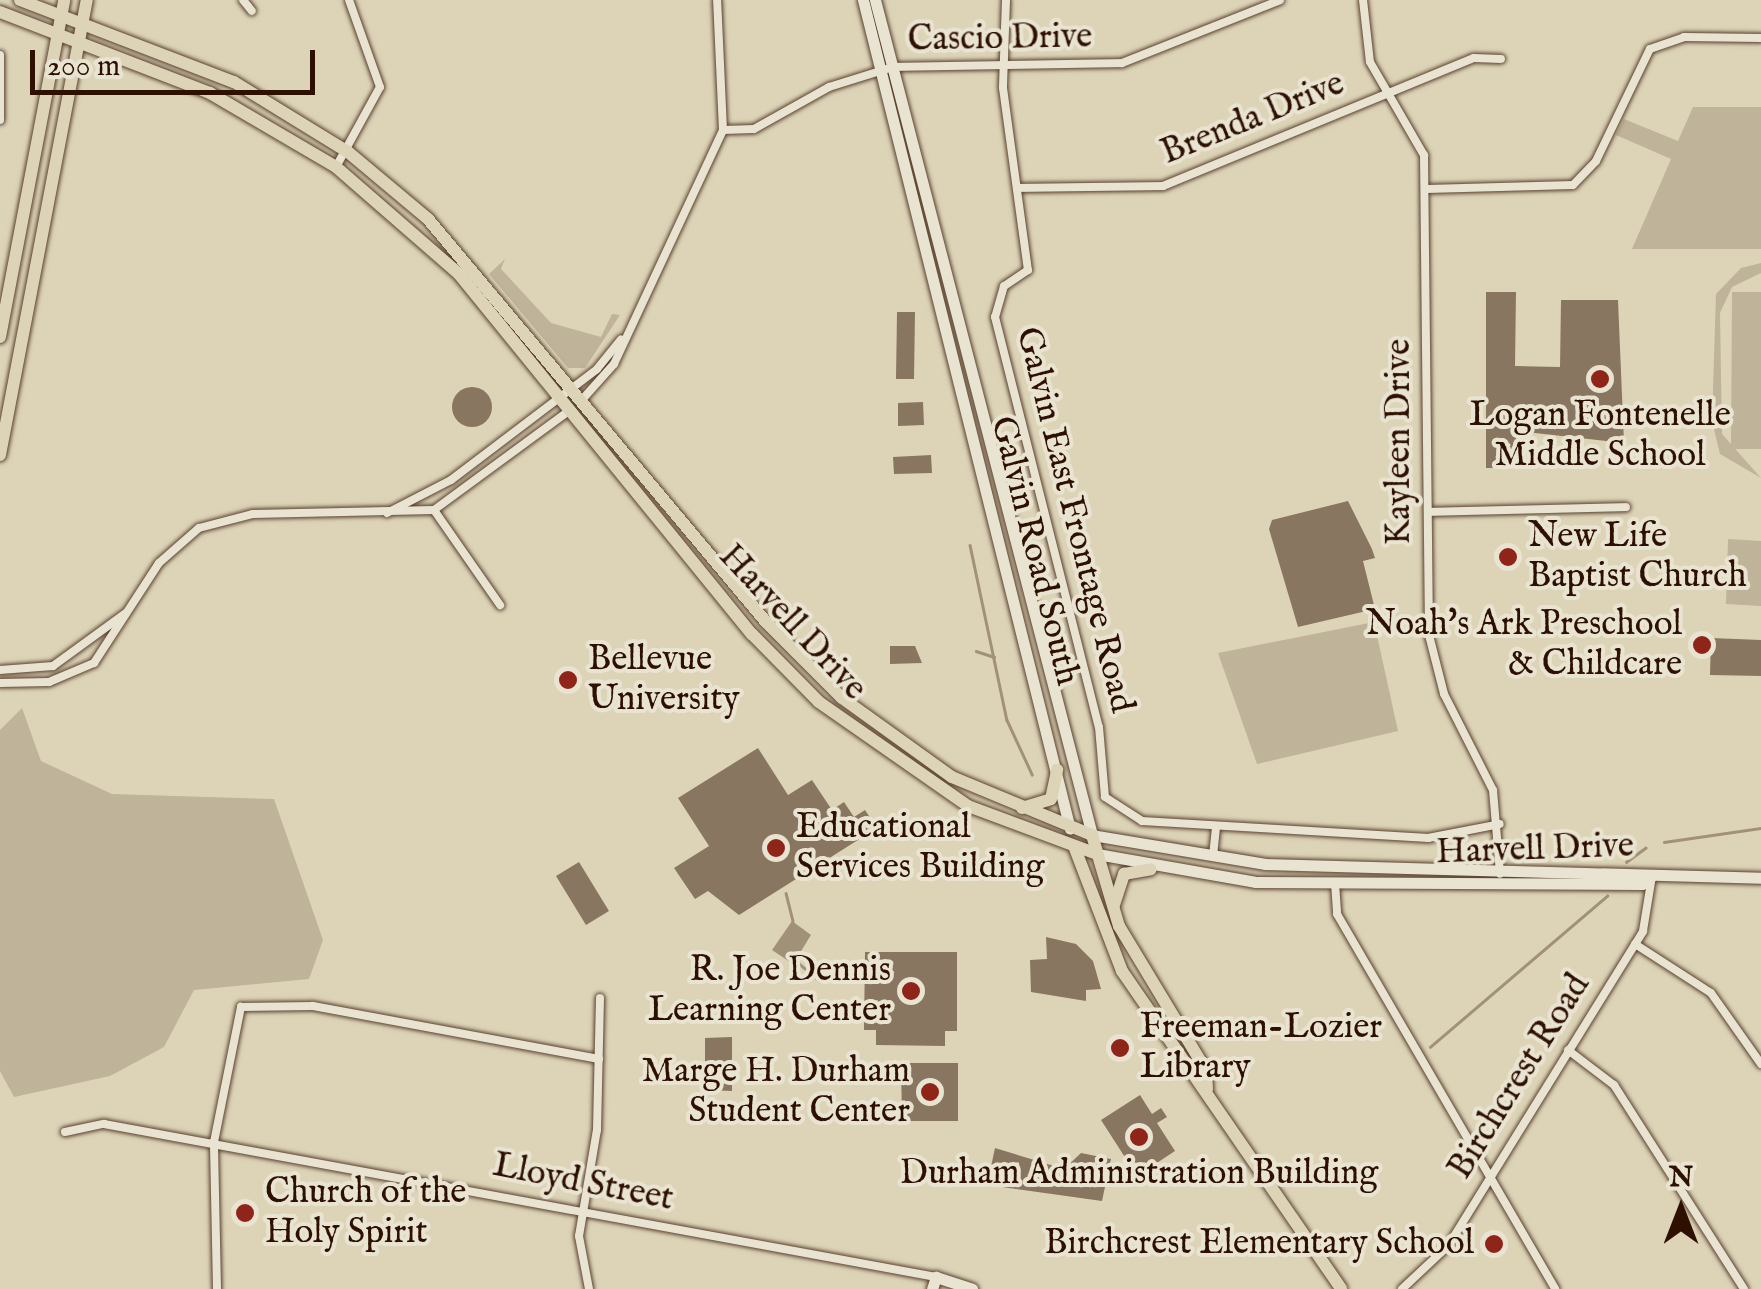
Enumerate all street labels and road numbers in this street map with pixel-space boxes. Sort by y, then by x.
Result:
street label: Cascio Drive [907,16,1093,62]
street label: Brenda Drive [1155,63,1351,175]
street label: Galvin East Frontage Road [1006,323,1142,717]
street label: Kayleen Drive [1379,339,1421,545]
street label: Galvin Road South [980,412,1088,690]
street label: Harvell Drive [709,536,875,710]
street label: Harvell Drive [1435,826,1635,874]
street label: Birchcrest Road [1440,967,1600,1187]
street label: Lloyd Street [489,1145,677,1221]

